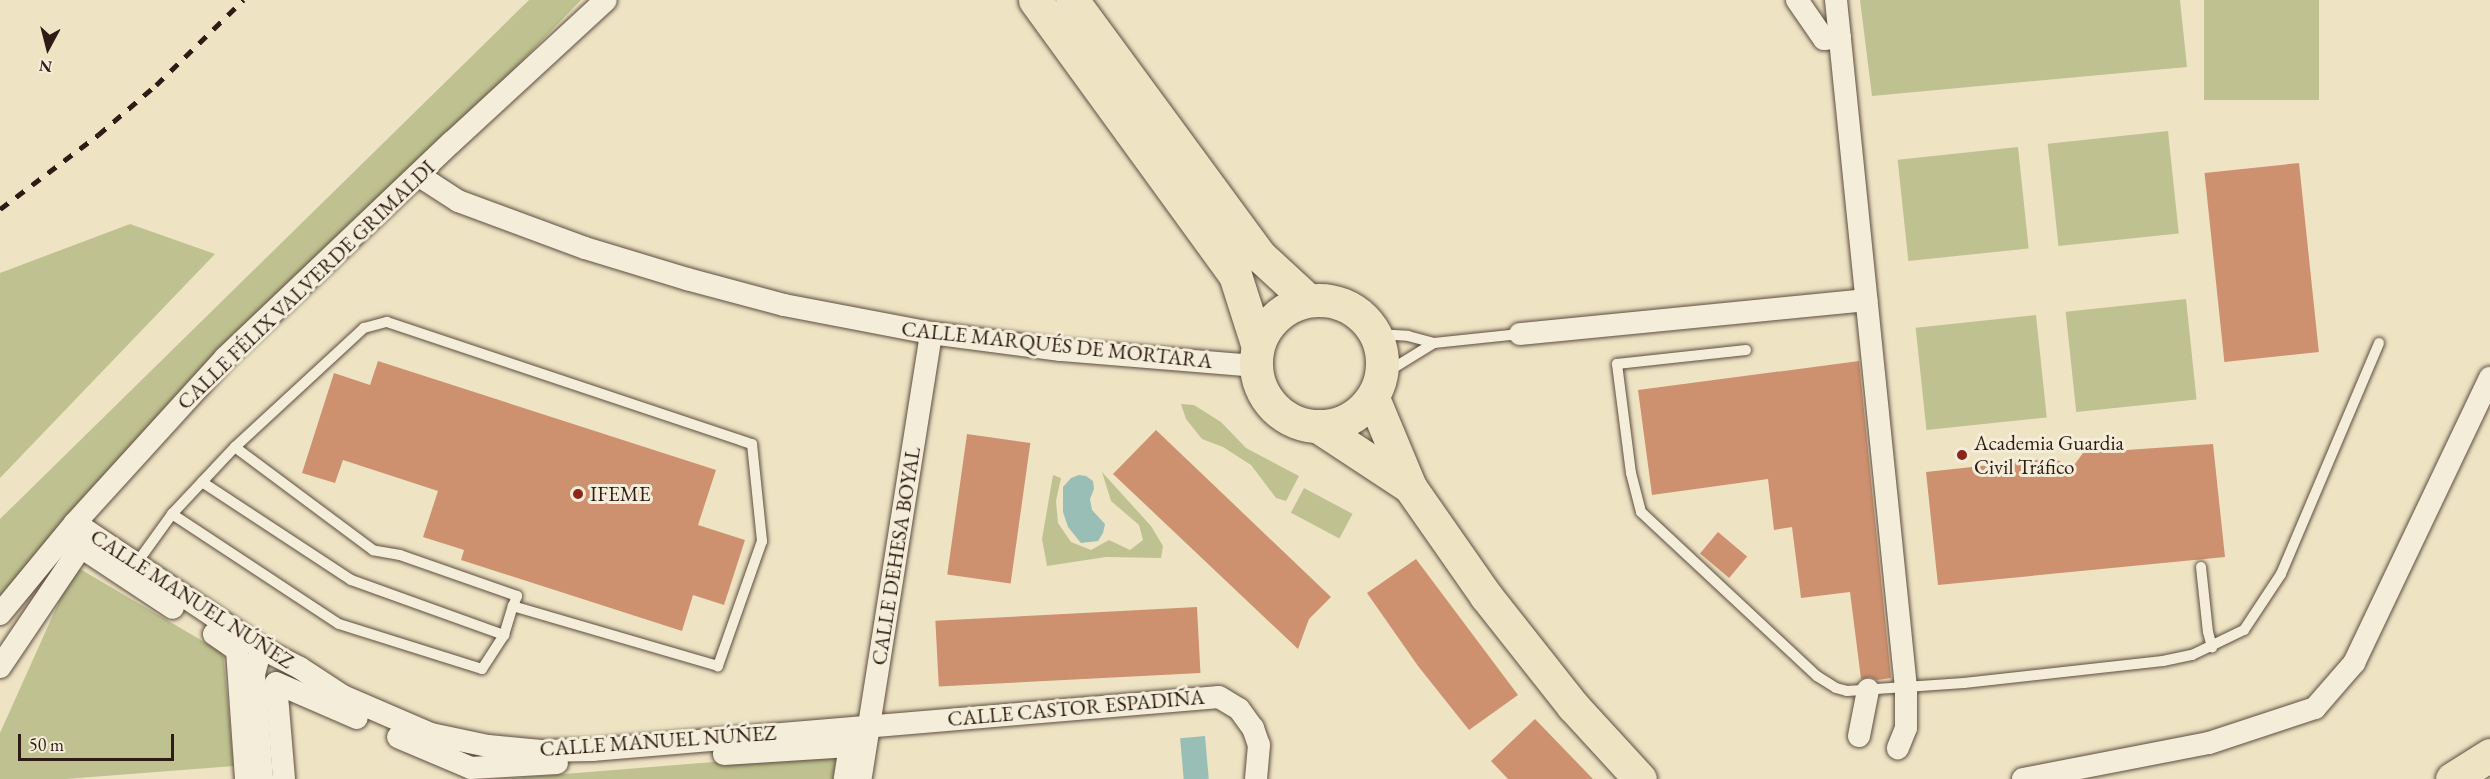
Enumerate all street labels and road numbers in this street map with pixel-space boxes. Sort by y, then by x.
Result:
street label: CALLE FÉLIX VALVERDE GRIMALDI [172,155,440,415]
street label: CALLE MARQUÉS DE MORTARA [900,316,1214,374]
street label: CALLE DEHESA BOYAL [866,445,926,667]
street label: CALLE MANUEL NÚÑEZ [86,524,298,674]
street label: CALLE CASTOR ESPADIÑA [946,684,1206,732]
street label: CALLE MANUEL NÚÑEZ [539,720,777,762]

